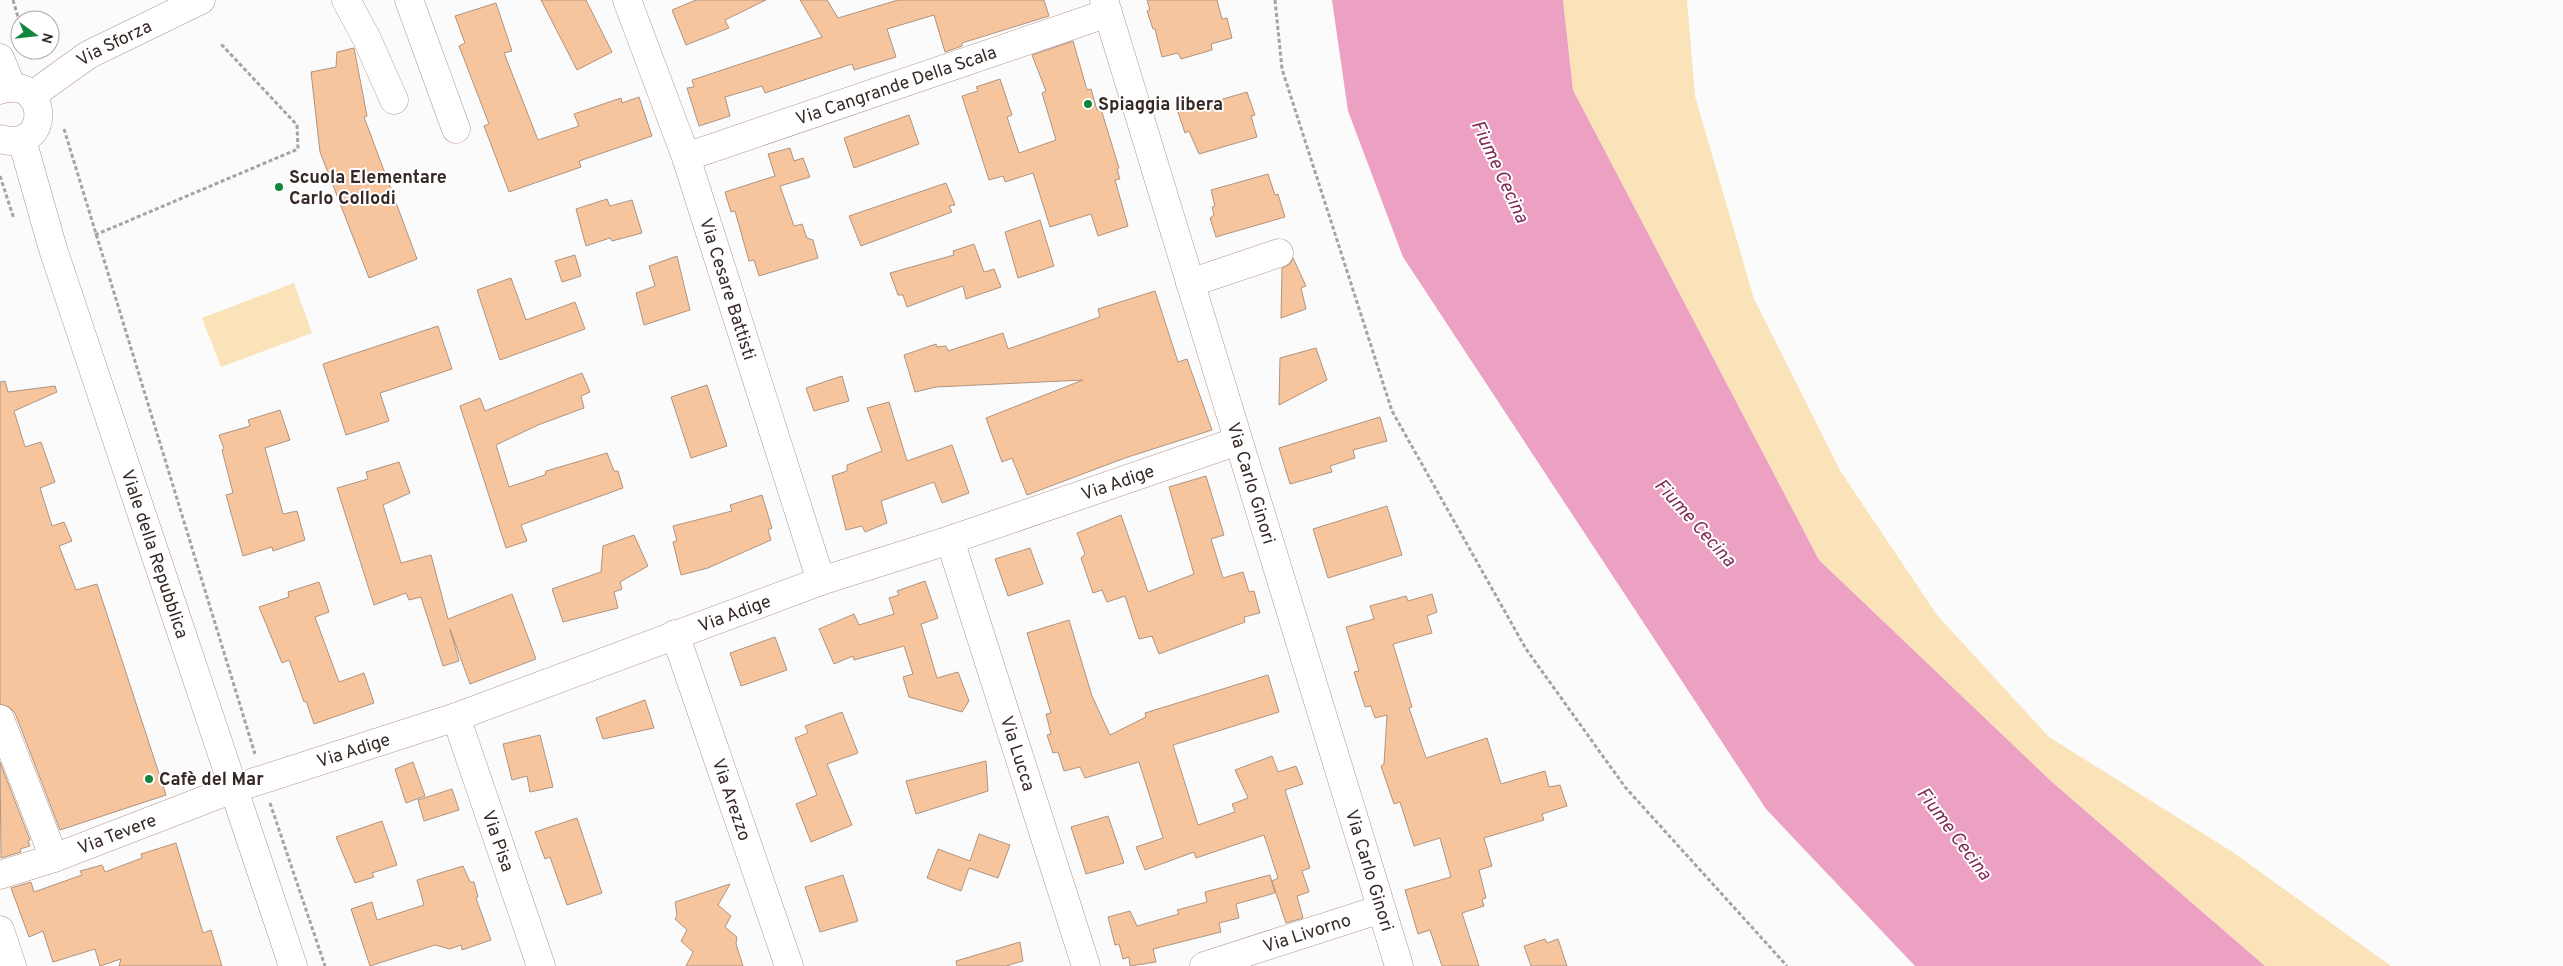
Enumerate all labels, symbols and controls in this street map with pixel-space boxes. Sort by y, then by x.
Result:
north arrow [10,10,60,60]
street label: Via Sforza [73,16,156,72]
text: N [37,31,56,45]
street label: Via Cangrande Della Scala [793,42,1000,132]
place label: Spiaggia libera [1098,94,1223,117]
marker: Spiaggia libera [1082,98,1094,110]
water label: Fiume Cecina [1465,117,1534,227]
place label: Scuola Elementare Carlo Collodi [289,167,447,211]
marker: Scuola Elementare Carlo Collodi [273,181,285,193]
street label: Via Cesare Battisti [693,215,760,363]
street label: Via Carlo Ginori [1221,420,1279,547]
street label: Via Adige [1079,461,1158,507]
street label: Viale della Repubblica [115,467,193,642]
water label: Fiume Cecina [1649,474,1741,573]
street label: Via Adige [696,591,775,639]
street label: Via Lucca [994,713,1039,794]
street label: Via Adige [314,729,393,774]
street label: Via Arezzo [706,756,755,844]
place label: Cafè del Mar [159,769,264,792]
marker: Cafè del Mar [143,773,155,785]
water label: Fiume Cecina [1911,783,1996,886]
street label: Via Carlo Ginori [1339,807,1398,934]
street label: Via Pisa [476,808,518,875]
street label: Via Tevere [75,810,160,861]
street label: Via Livorno [1260,909,1354,959]

